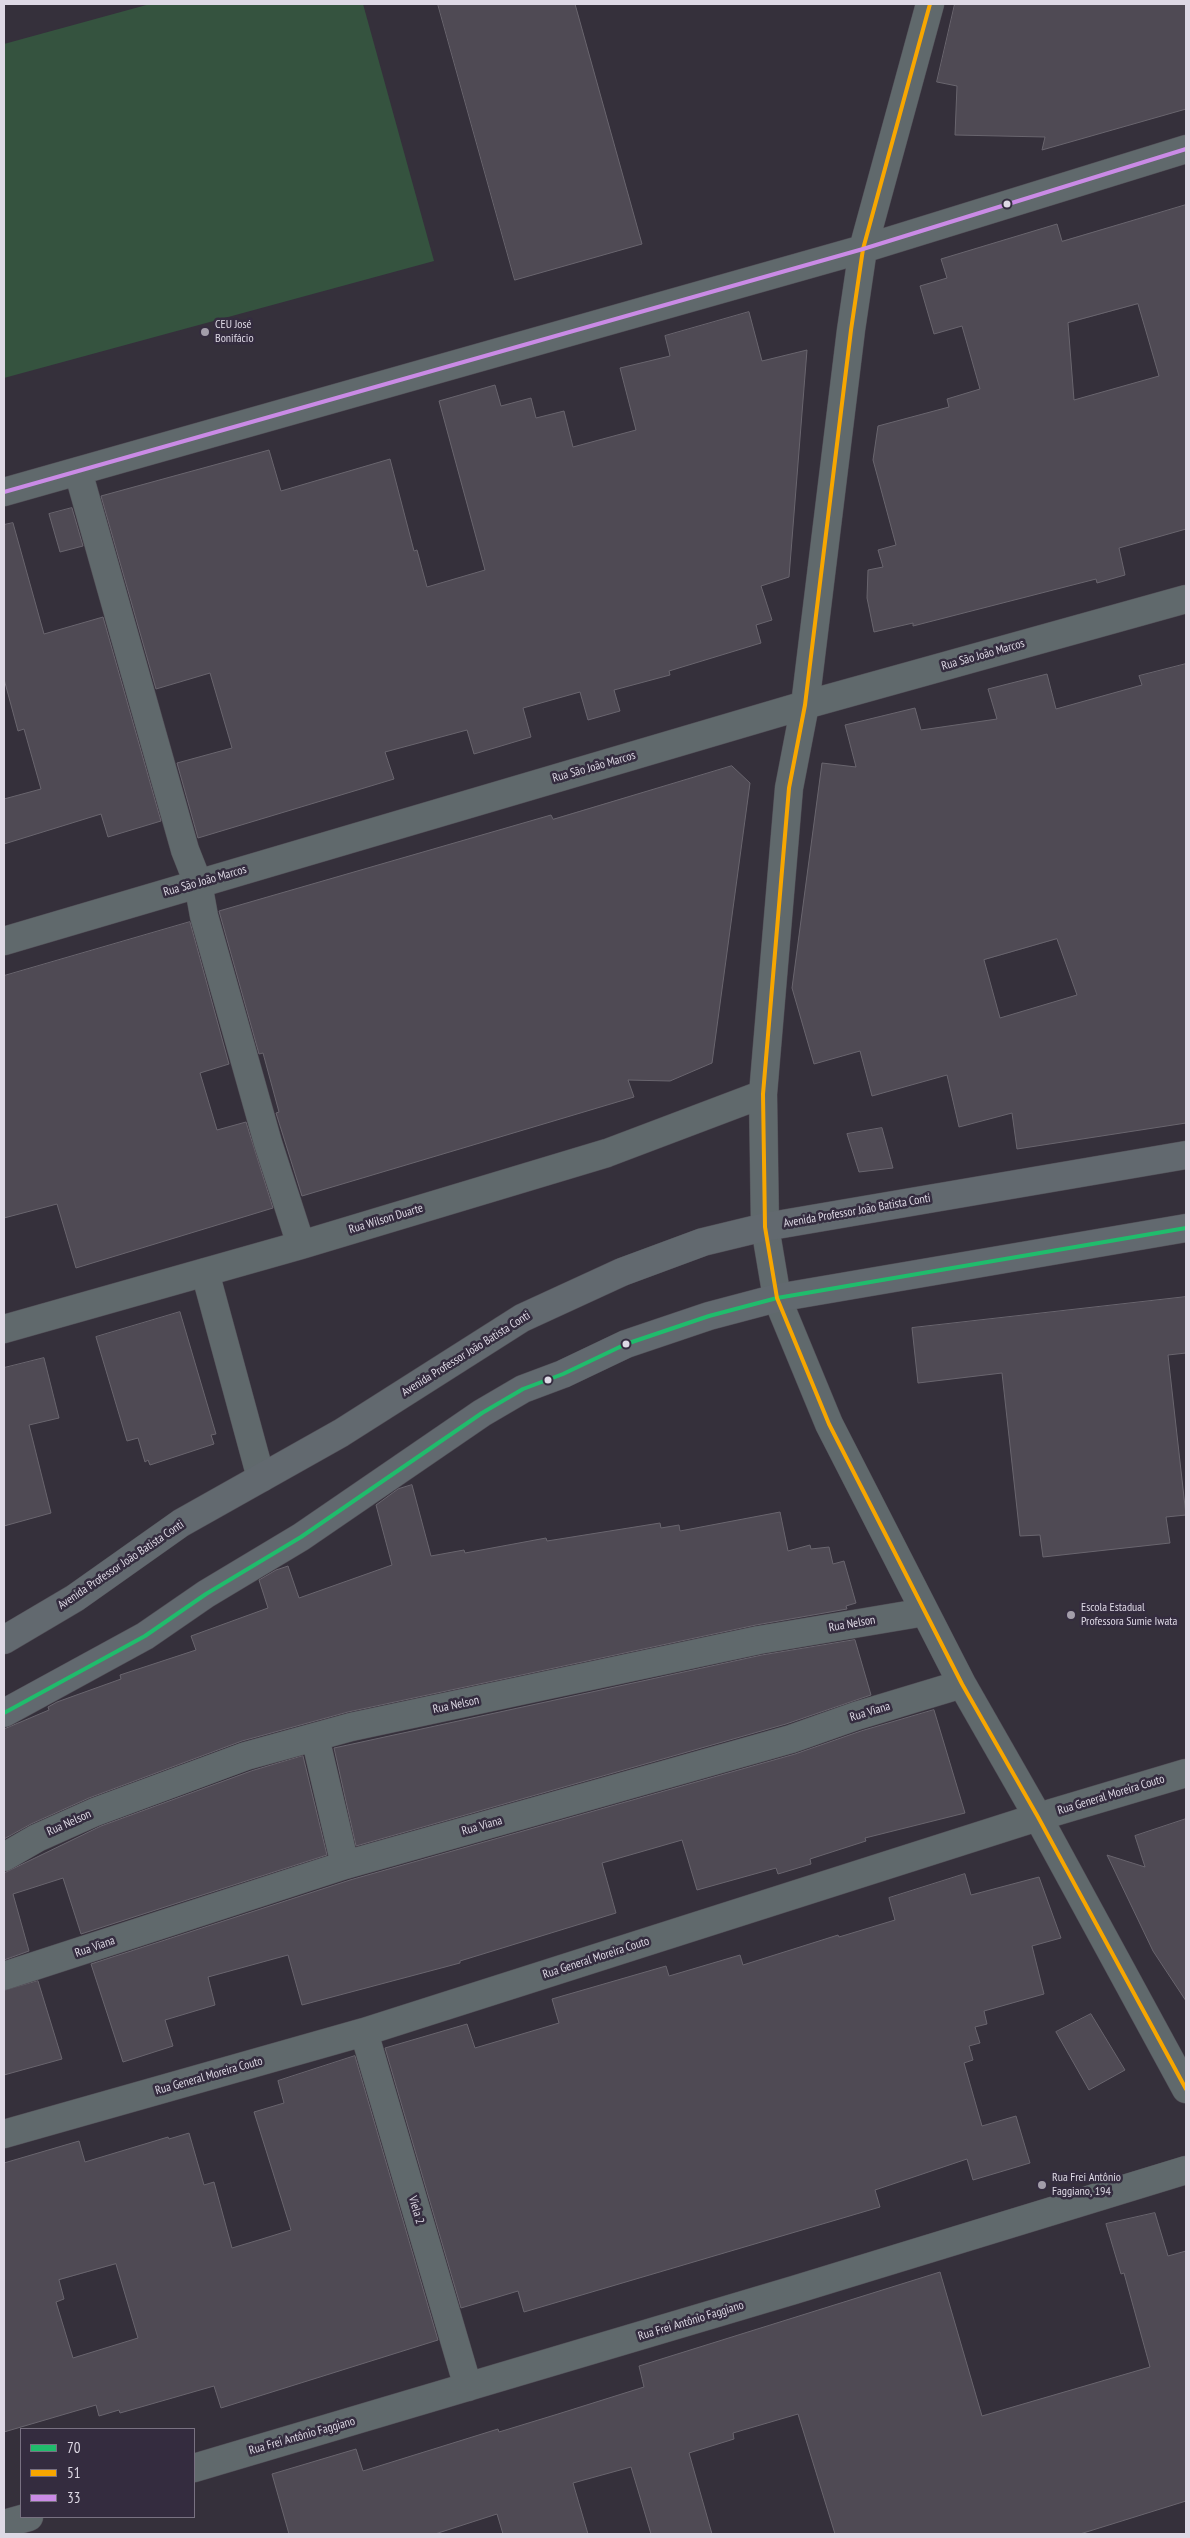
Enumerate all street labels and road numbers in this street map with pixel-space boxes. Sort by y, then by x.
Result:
street label: Rua São João Marcos [940,636,1026,674]
street label: Rua São João Marcos [551,748,637,786]
street label: Rua São João Marcos [162,862,248,900]
street label: Avenida Professor João Batista Conti [782,1191,932,1231]
street label: Rua Wilson Duarte [347,1201,425,1237]
street label: Avenida Professor João Batista Conti [399,1308,533,1400]
street label: Avenida Professor João Batista Conti [55,1517,187,1613]
street label: Rua Nelson [828,1613,876,1635]
street label: Rua Nelson [432,1693,480,1717]
street label: Rua Viana [848,1699,892,1725]
street label: Rua General Moreira Couto [1056,1772,1166,1818]
street label: Rua Nelson [45,1807,93,1839]
street label: Rua Viana [460,1813,504,1839]
street label: Rua Viana [73,1933,117,1961]
street label: Rua General Moreira Couto [541,1934,651,1982]
street label: Rua General Moreira Couto [154,2054,264,2098]
street label: Viela 2 [405,2194,427,2226]
street label: Rua Frei Antônio Faggiano [637,2298,745,2344]
street label: Rua Frei Antônio Faggiano [247,2414,357,2458]

